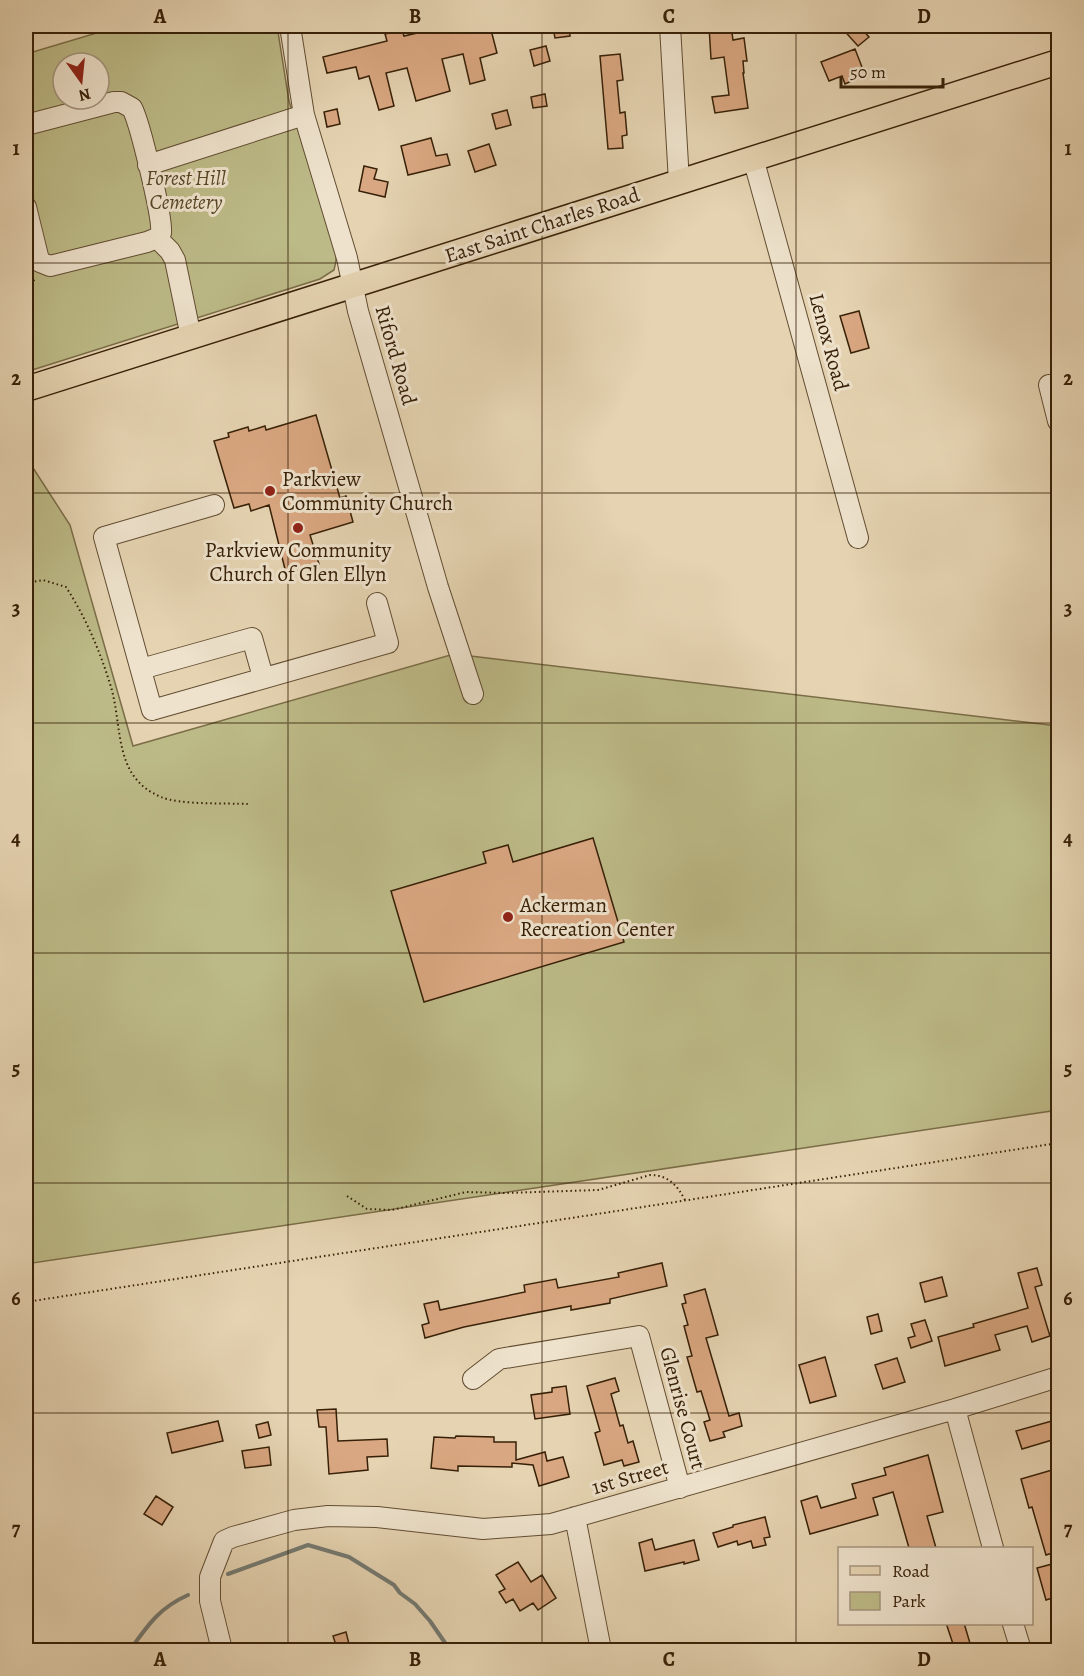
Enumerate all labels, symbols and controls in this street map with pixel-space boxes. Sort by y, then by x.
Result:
text: A [153,3,167,30]
text: B [409,3,421,30]
text: C [663,3,675,30]
text: D [917,3,931,30]
north arrow [51,51,111,111]
scale bar [841,51,943,89]
text: 50 m [850,60,886,84]
text: N [76,82,93,107]
text: 1 [12,135,20,162]
text: 1 [1064,135,1072,162]
park label: Forest Hill Cemetery [146,164,227,216]
street label: East Saint Charles Road [441,180,644,270]
street label: Lenox Road [803,290,856,394]
street label: Riford Road [368,302,424,409]
text: 2 [11,365,21,392]
text: 2 [1063,365,1073,392]
place label: Parkview Community Church [282,465,453,517]
marker: Parkview Community Church [263,484,277,498]
marker: Parkview Community Church of Glen Ellyn [291,521,305,535]
place label: Parkview Community Church of Glen Ellyn [205,536,392,588]
text: 3 [12,595,20,622]
text: 3 [1064,595,1072,622]
text: 4 [11,825,21,852]
text: 4 [1063,825,1073,852]
place label: Ackerman Recreation Center [519,891,675,943]
marker: Ackerman Recreation Center [501,910,515,924]
text: 5 [12,1055,20,1082]
text: 5 [1064,1055,1072,1082]
text: 6 [11,1285,21,1312]
text: 6 [1063,1285,1073,1312]
street label: Glenrise Court [653,1344,713,1472]
street label: 1st Street [588,1453,672,1501]
text: 7 [12,1515,21,1542]
text: 7 [1064,1515,1073,1542]
legend [838,1547,1033,1625]
text: Road [892,1559,930,1583]
text: Park [892,1589,926,1613]
text: A [153,1646,167,1673]
text: B [409,1646,421,1673]
text: C [663,1646,675,1673]
text: D [917,1646,931,1673]

